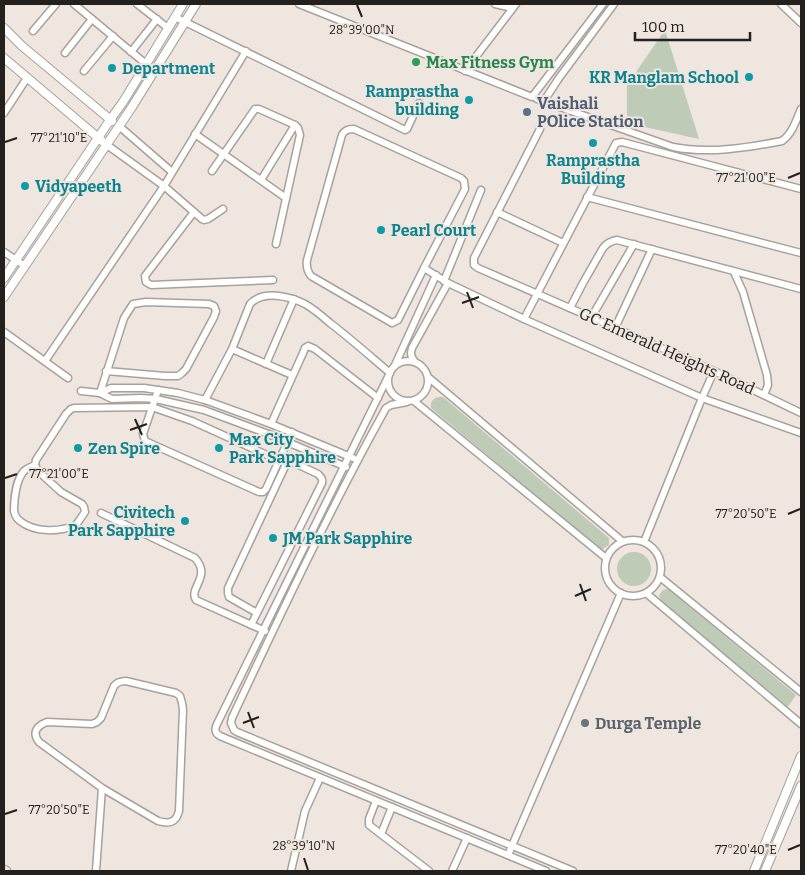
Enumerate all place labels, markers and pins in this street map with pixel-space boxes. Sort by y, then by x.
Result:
place label: Max Fitness Gym [426,53,555,72]
marker: Max Fitness Gym [410,56,422,68]
place label: Department [122,59,216,78]
marker: Department [106,62,118,74]
place label: KR Manglam School [589,68,739,87]
marker: KR Manglam School [743,71,755,83]
place label: Ramprastha building [365,82,459,119]
marker: Ramprastha building [463,94,475,106]
place label: Vaishali POlice Station [537,94,644,131]
marker: Vaishali POlice Station [521,106,533,118]
marker: Ramprastha Building [587,137,599,149]
place label: Ramprastha Building [546,151,640,188]
place label: Vidyapeeth [35,177,122,196]
marker: Vidyapeeth [19,180,31,192]
place label: Pearl Court [391,221,477,240]
marker: Pearl Court [375,224,387,236]
place label: Max City Park Sapphire [229,430,336,467]
place label: Zen Spire [88,439,160,458]
marker: Zen Spire [72,442,84,454]
marker: Max City Park Sapphire [213,442,225,454]
place label: Civitech Park Sapphire [68,503,175,540]
marker: Civitech Park Sapphire [179,515,191,527]
place label: JM Park Sapphire [282,529,413,548]
marker: JM Park Sapphire [267,532,279,544]
place label: Durga Temple [595,714,701,733]
marker: Durga Temple [579,717,591,729]

